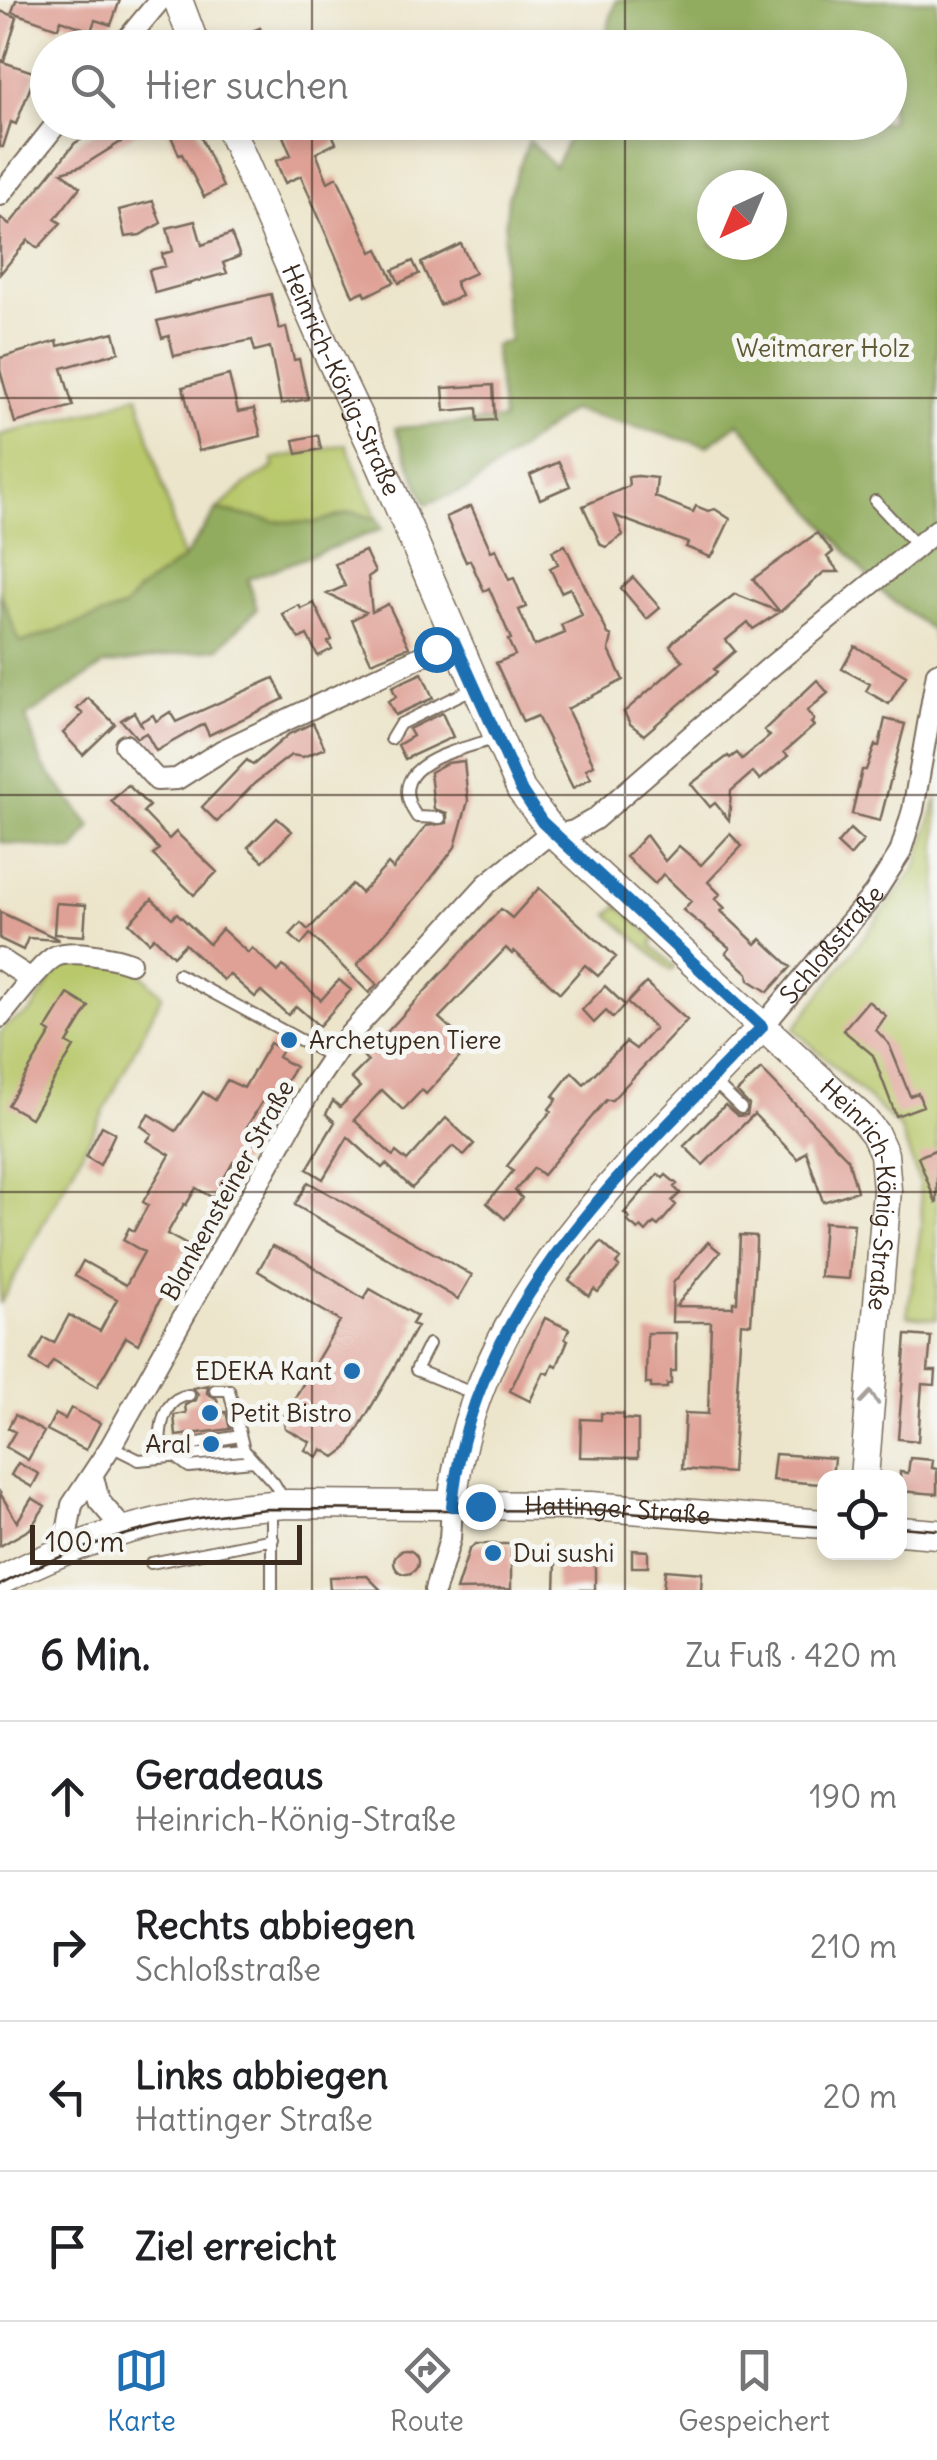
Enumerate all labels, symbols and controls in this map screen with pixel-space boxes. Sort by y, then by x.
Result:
search box [30,30,907,140]
icon: search [65,58,120,113]
text: Hier suchen [145,62,349,109]
north arrow [697,170,787,260]
street label: Heinrich-König-Straße [275,259,408,500]
park label: Weitmarer Holz [736,332,910,364]
route start [414,627,460,673]
street label: Schloßstraße [773,880,891,1010]
place label: Archetypen Tiere [309,1024,502,1056]
marker: Archetypen Tiere [278,1029,300,1051]
street label: Heinrich-König-Straße [813,1071,903,1312]
street label: Blankensteiner Straße [153,1074,301,1306]
place label: EDEKA Kant [195,1355,332,1387]
marker: EDEKA Kant [341,1360,363,1382]
one-way arrow [859,1390,881,1406]
place label: Petit Bistro [230,1397,352,1429]
marker: Petit Bistro [199,1402,221,1424]
place label: Aral [145,1428,191,1460]
marker: Aral [200,1433,222,1455]
map controls [817,1470,907,1560]
button: locate [817,1470,907,1560]
route end [458,1484,504,1530]
street label: Hattinger Straße [524,1490,711,1531]
scale bar [30,1520,302,1564]
text: 100 m [45,1524,124,1560]
place label: Dui sushi [513,1537,614,1569]
marker: Dui sushi [482,1542,504,1564]
text: 6 Min. [40,1629,151,1681]
text: Zu Fuß · 420 m [685,1635,897,1676]
text: Geradeaus [135,1752,323,1799]
icon: ahead [40,1769,95,1824]
text: 190 m [809,1776,897,1817]
text: Heinrich-König-Straße [135,1799,456,1840]
text: Rechts abbiegen [135,1902,415,1949]
icon: right [40,1919,95,1974]
text: 210 m [810,1926,897,1967]
text: Schloßstraße [135,1949,321,1990]
text: Links abbiegen [135,2052,388,2099]
icon: left [40,2069,95,2124]
text: 20 m [823,2076,897,2117]
text: Hattinger Straße [135,2099,373,2140]
icon: arrive [40,2219,95,2274]
text: Ziel erreicht [135,2223,336,2270]
tab: Karte [107,2343,176,2439]
tab: Route [390,2343,464,2439]
tab: Gespeichert [678,2343,830,2439]

